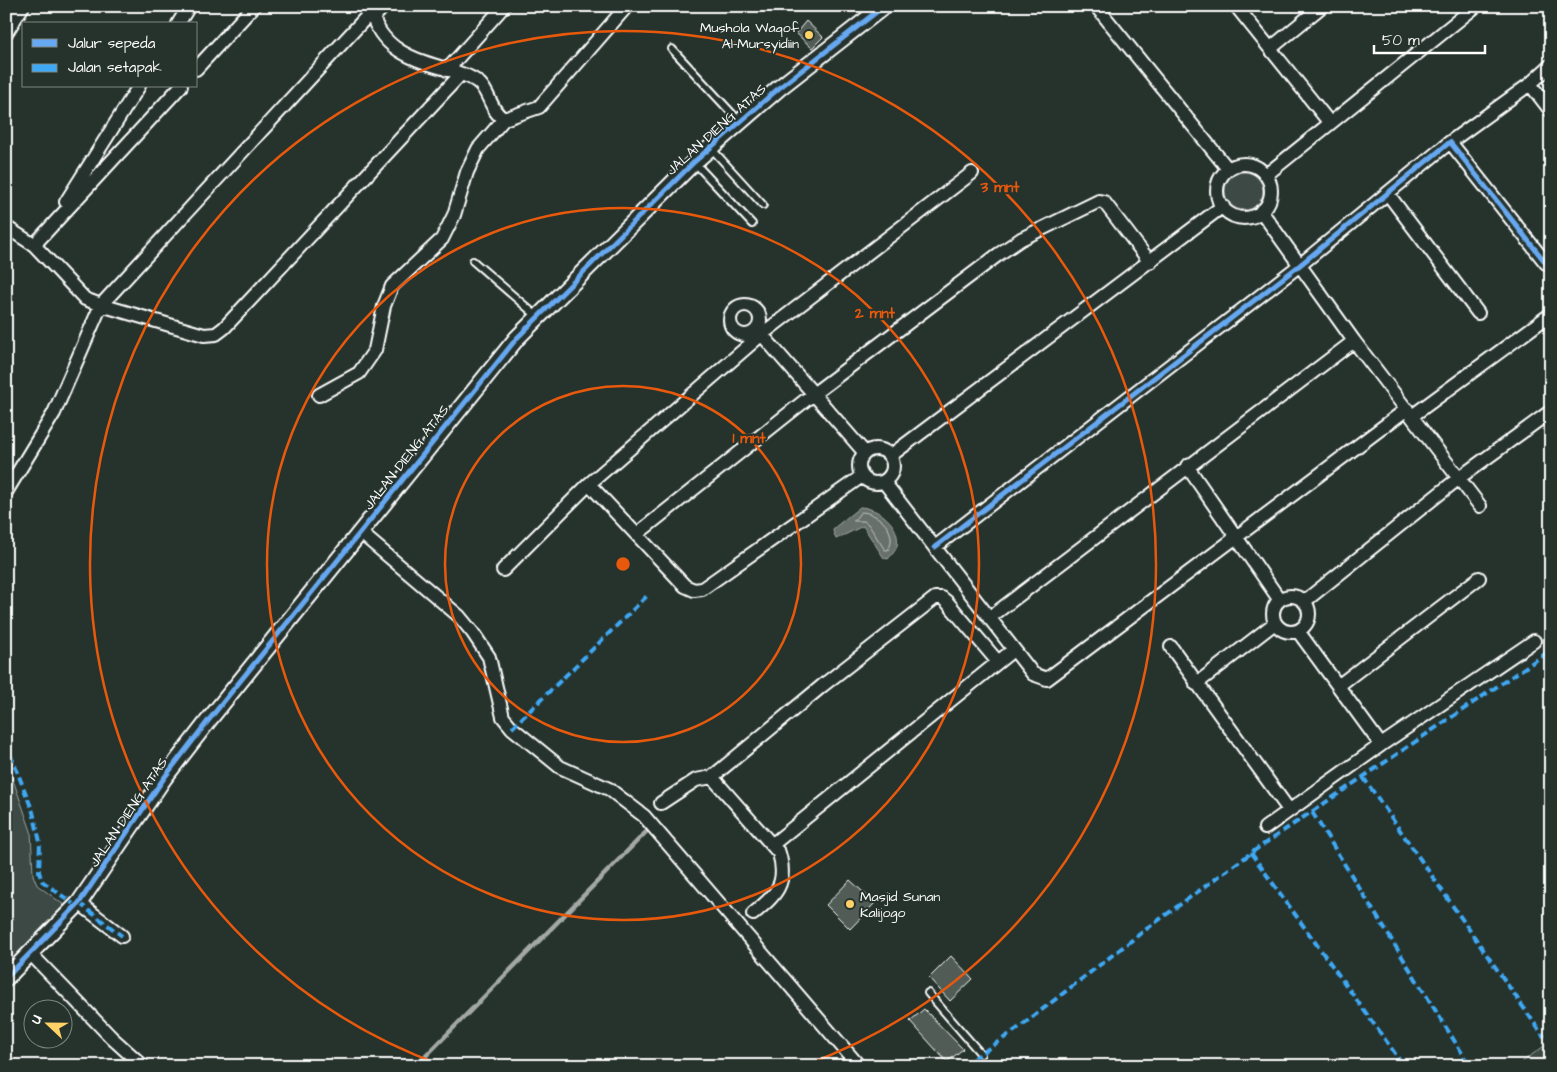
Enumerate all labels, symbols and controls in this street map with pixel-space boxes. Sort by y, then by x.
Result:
place label: Mushola Waqof Al-Mursyidiin [700,18,800,54]
legend [22,22,198,88]
scale bar [1374,22,1486,54]
marker: Mushola Waqof Al-Mursyidiin [803,29,815,41]
text: 50 m [1382,30,1420,51]
text: Jalur sepeda [68,33,156,54]
text: Jalan setapak [68,57,162,78]
street label: JALAN DIENG ATAS [662,79,771,180]
text: 3 mnt [980,177,1020,198]
text: 2 mnt [854,303,896,324]
street label: JALAN DIENG ATAS [359,401,454,514]
text: 1 mnt [732,428,767,449]
centre of rings [614,555,632,573]
street label: JALAN DIENG ATAS [85,754,173,871]
place label: Masjid Sunan Kalijogo [860,887,940,923]
marker: Masjid Sunan Kalijogo [844,898,856,910]
north arrow [22,1000,72,1050]
text: U [26,1012,48,1027]

